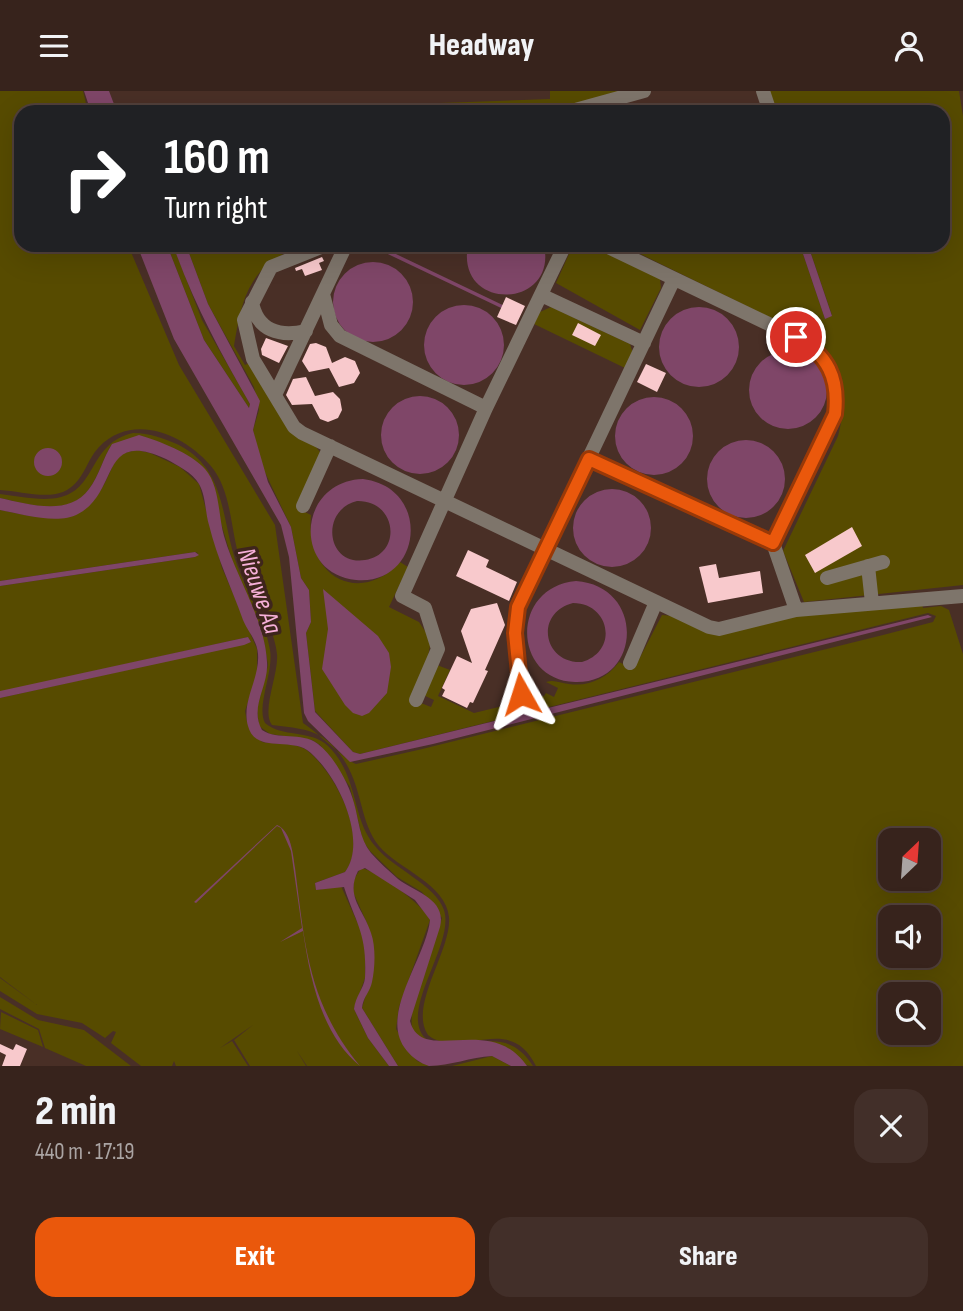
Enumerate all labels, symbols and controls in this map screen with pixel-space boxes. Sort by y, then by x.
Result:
text: Headway [429,26,534,65]
icon: menu [35,27,73,65]
icon: person [890,27,928,65]
text: 160 m [164,129,270,188]
icon: right [49,133,140,224]
text: Turn right [164,189,268,228]
pin [766,307,826,367]
icon: arrive [777,318,815,356]
water label: Nieuwe Aa [230,544,288,638]
position arrow [484,657,558,731]
north arrow [878,828,942,891]
map controls [878,828,941,1045]
button: sound [878,905,941,968]
button: search [878,982,941,1045]
text: 2 min [35,1086,116,1137]
button: close [854,1089,928,1163]
text: 440 m · 17:19 [35,1138,135,1166]
button: Exit [35,1217,475,1297]
button: Share [489,1217,928,1297]

